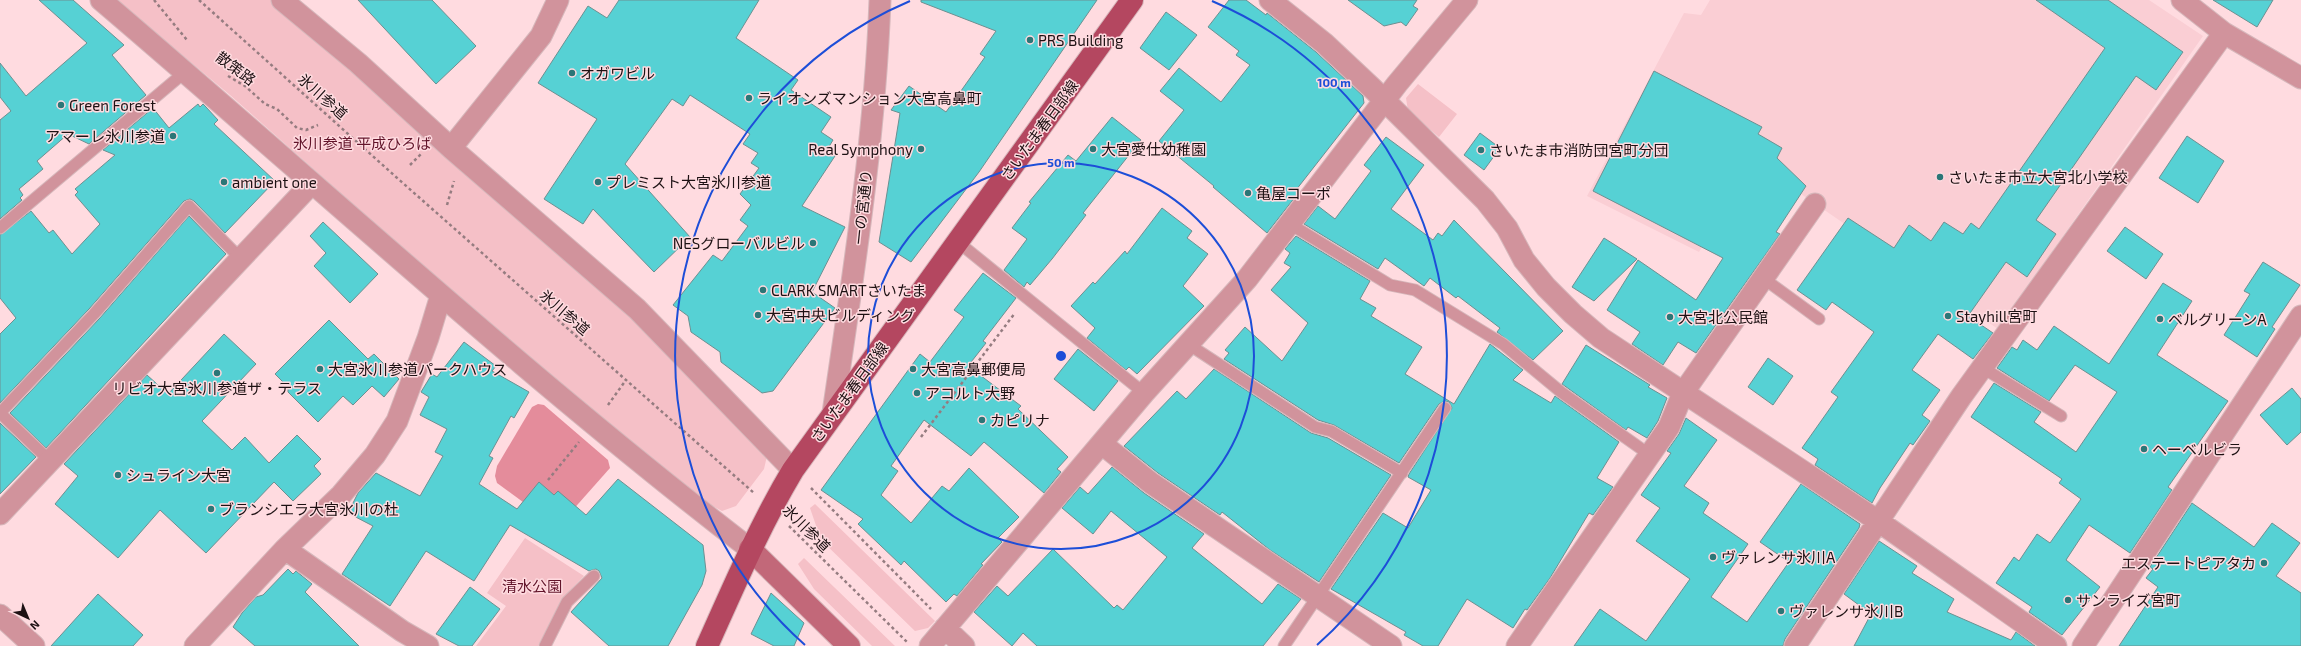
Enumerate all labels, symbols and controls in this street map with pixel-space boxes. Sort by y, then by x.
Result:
place label: PRS Building [1038,31,1124,49]
marker: PRS Building [1025,35,1035,45]
street label: 散策路 [213,47,259,89]
place label: オガワビル [580,64,655,82]
marker: オガワビル [567,68,577,78]
street label: 氷川参道 [295,69,351,123]
text: 100 m [1317,75,1351,89]
street label: さいたま春日部線 [997,76,1081,184]
place label: ライオンズマンション大宮高鼻町 [757,89,982,107]
marker: ライオンズマンション大宮高鼻町 [744,93,754,103]
place label: Green Forest [69,96,156,114]
marker: Green Forest [56,100,66,110]
place label: アマーレ氷川参道 [45,127,165,145]
marker: アマーレ氷川参道 [168,131,178,141]
park label: 氷川参道 平成ひろば [293,134,431,152]
place label: Real Symphony [808,140,913,158]
place label: 大宮愛仕幼稚園 [1101,140,1206,158]
place label: さいたま市消防団宮町分団 [1489,141,1669,159]
marker: Real Symphony [916,144,926,154]
marker: 大宮愛仕幼稚園 [1088,144,1098,154]
marker: さいたま市消防団宮町分団 [1476,145,1486,155]
text: 50 m [1047,155,1075,169]
place label: さいたま市立大宮北小学校 [1948,168,2128,186]
street label: 一の宮通り [849,169,875,245]
marker: さいたま市立大宮北小学校 [1935,172,1945,182]
place label: ambient one [232,173,317,191]
place label: プレミスト大宮氷川参道 [606,173,771,191]
marker: ambient one [219,177,229,187]
marker: プレミスト大宮氷川参道 [593,177,603,187]
place label: 亀屋コーポ [1256,184,1331,202]
marker: 亀屋コーポ [1243,188,1253,198]
place label: NESグローバルビル [673,234,805,252]
marker: NESグローバルビル [808,238,818,248]
place label: CLARK SMARTさいたま [771,281,926,299]
marker: CLARK SMARTさいたま [758,285,768,295]
street label: 氷川参道 [536,286,594,338]
place label: 大宮中央ビルディング [766,306,915,324]
place label: Stayhill宮町 [1956,307,2038,325]
place label: 大宮北公民館 [1678,308,1768,326]
marker: 大宮中央ビルディング [753,310,763,320]
place label: ベルグリーンA [2168,310,2267,328]
marker: Stayhill宮町 [1943,311,1953,321]
marker: 大宮北公民館 [1665,312,1675,322]
marker: ベルグリーンA [2155,314,2165,324]
street label: さいたま春日部線 [807,338,891,446]
centre of rings [1054,349,1068,363]
place label: 大宮氷川参道パークハウス [328,360,507,378]
place label: 大宮高鼻郵便局 [921,360,1026,378]
marker: 大宮氷川参道パークハウス [315,364,325,374]
marker: 大宮高鼻郵便局 [908,364,918,374]
marker: リビオ大宮氷川参道ザ・テラス [212,368,222,378]
place label: リビオ大宮氷川参道ザ・テラス [112,379,322,397]
place label: アコルト大野 [925,384,1015,402]
marker: アコルト大野 [912,388,922,398]
place label: カピリナ [990,411,1050,429]
marker: カピリナ [977,415,987,425]
place label: ヘーベルビラ [2152,440,2242,458]
marker: ヘーベルビラ [2139,444,2149,454]
place label: シュライン大宮 [126,466,231,484]
marker: シュライン大宮 [113,470,123,480]
place label: ブランシエラ大宮氷川の杜 [219,500,399,518]
street label: 氷川参道 [779,500,835,556]
marker: ブランシエラ大宮氷川の杜 [206,504,216,514]
place label: ヴァレンサ氷川A [1721,548,1836,566]
marker: ヴァレンサ氷川A [1708,552,1718,562]
place label: エステートピアタカ [2121,554,2256,572]
marker: エステートピアタカ [2259,558,2269,568]
park label: 清水公園 [502,577,562,595]
place label: サンライズ宮町 [2076,591,2181,609]
marker: サンライズ宮町 [2063,595,2073,605]
north arrow [8,598,48,638]
place label: ヴァレンサ氷川B [1789,602,1903,620]
marker: ヴァレンサ氷川B [1776,606,1786,616]
text: N [28,618,43,633]

